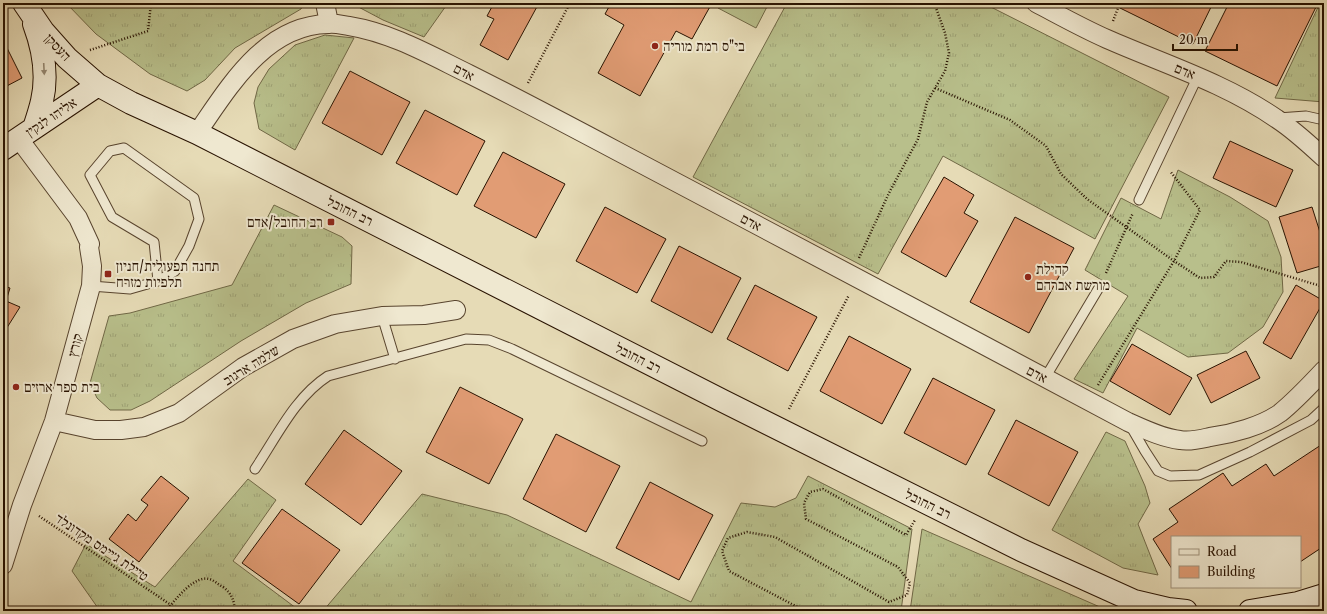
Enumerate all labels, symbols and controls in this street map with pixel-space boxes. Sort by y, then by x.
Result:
scale bar [1173,26,1237,52]
street label: העסקן [41,29,75,65]
text: 20 m [1179,32,1208,47]
place label: בי"ס רמת מוריה [663,37,745,55]
marker: בי"ס רמת מוריה [650,41,660,51]
street label: אדם [450,59,478,85]
street label: אדם [1172,59,1198,83]
one-way arrow [40,63,47,75]
street label: אליהו לנקין [22,93,80,141]
street label: רב החובל [324,192,376,230]
street label: אדם [737,209,765,235]
place label: רב החובל/אדם [247,213,323,231]
marker: רב החובל/אדם [326,217,336,227]
place label: תחנה תפעולית/חניון תלפיות מזרח [116,257,219,291]
place label: קהילת מורשת אברהם [1036,260,1110,294]
marker: תחנה תפעולית/חניון תלפיות מזרח [103,269,113,279]
marker: קהילת מורשת אברהם [1023,272,1033,282]
street label: קורץ [63,331,87,359]
street label: רב החובל [612,339,664,377]
street label: שלמה ארגוב [219,340,283,389]
street label: אדם [1023,361,1051,387]
place label: בית ספר ארזים [24,378,100,396]
marker: בית ספר ארזים [11,382,21,392]
street label: רב החובל [902,485,954,523]
street label: טיילת ג׳יימס מקדונלד [52,509,152,585]
legend [1171,536,1301,588]
text: Road [1207,544,1237,559]
text: Building [1207,564,1255,579]

